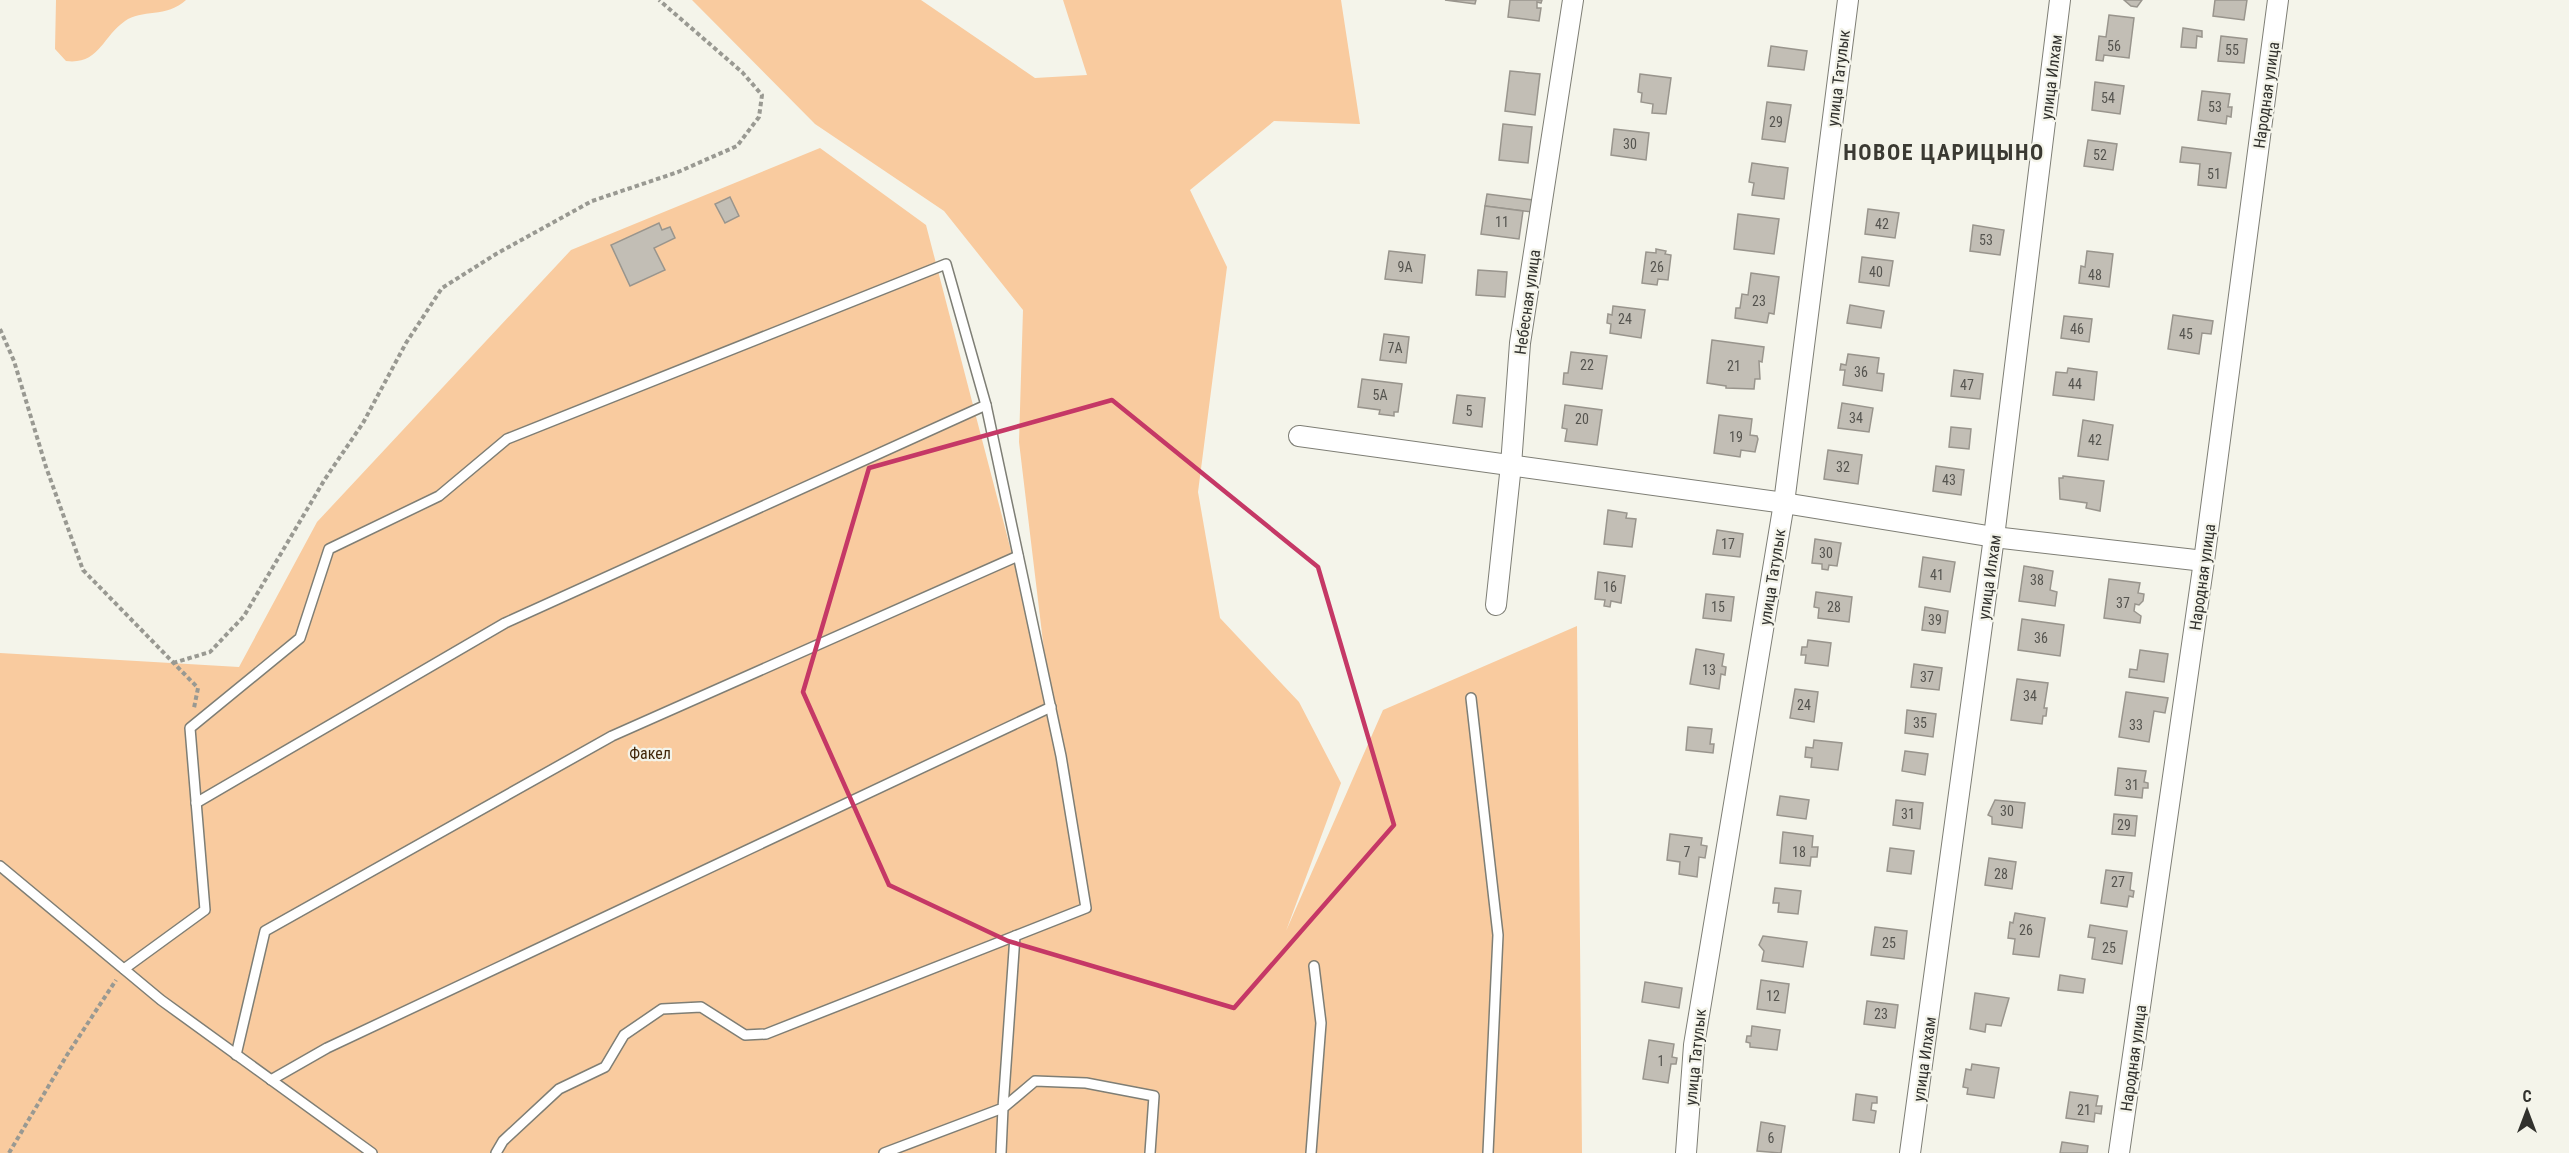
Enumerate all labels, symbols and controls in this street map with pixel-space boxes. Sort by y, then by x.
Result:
street label: улица Татулык [1823,28,1854,127]
street label: улица Илхам [2037,33,2066,121]
house number: 56 [2107,38,2121,54]
street label: Народная улица [2250,41,2283,150]
house number: 55 [2225,42,2239,58]
house number: 54 [2101,90,2115,106]
house number: 53 [2208,99,2222,115]
house number: 29 [1769,114,1783,130]
house number: 30 [1623,136,1637,152]
district label: НОВОЕ ЦАРИЦЫНО [1843,140,2045,165]
house number: 52 [2093,147,2107,163]
house number: 51 [2207,166,2221,182]
house number: 11 [1495,214,1509,230]
house number: 42 [1875,216,1889,232]
house number: 53 [1979,232,1993,248]
street label: Небесная улица [1511,248,1544,356]
house number: 9А [1398,259,1412,275]
house number: 26 [1650,259,1664,275]
house number: 40 [1869,264,1883,280]
house number: 48 [2088,267,2102,283]
house number: 23 [1752,293,1766,309]
house number: 24 [1618,311,1632,327]
house number: 46 [2070,321,2084,337]
house number: 45 [2179,326,2193,342]
house number: 7А [1388,340,1402,356]
house number: 22 [1580,357,1594,373]
house number: 21 [1727,358,1741,374]
house number: 36 [1854,364,1868,380]
house number: 44 [2068,376,2082,392]
house number: 47 [1960,377,1974,393]
house number: 5А [1373,387,1387,403]
house number: 5 [1466,403,1473,419]
house number: 34 [1849,410,1863,426]
house number: 20 [1575,411,1589,427]
house number: 19 [1729,429,1743,445]
house number: 42 [2088,432,2102,448]
house number: 32 [1836,459,1850,475]
house number: 43 [1942,472,1956,488]
street label: Народная улица [2186,523,2219,632]
street label: улица Татулык [1756,527,1790,626]
street label: улица Илхам [1974,533,2005,621]
house number: 17 [1721,536,1735,552]
house number: 30 [1819,545,1833,561]
house number: 41 [1930,567,1944,583]
house number: 38 [2030,572,2044,588]
house number: 16 [1603,579,1617,595]
house number: 37 [2116,595,2130,611]
house number: 15 [1711,599,1725,615]
house number: 28 [1827,599,1841,615]
house number: 39 [1928,612,1942,628]
house number: 36 [2034,630,2048,646]
house number: 13 [1702,662,1716,678]
house number: 37 [1920,669,1934,685]
house number: 34 [2023,688,2037,704]
house number: 24 [1797,697,1811,713]
house number: 35 [1913,715,1927,731]
house number: 33 [2129,717,2143,733]
park label: Факел [629,744,671,763]
house number: 31 [2125,777,2139,793]
house number: 30 [2000,803,2014,819]
house number: 31 [1901,806,1915,822]
house number: 29 [2117,817,2131,833]
house number: 7 [1684,844,1691,860]
house number: 18 [1792,844,1806,860]
house number: 28 [1994,866,2008,882]
house number: 27 [2111,874,2125,890]
house number: 26 [2019,922,2033,938]
house number: 25 [1882,935,1896,951]
house number: 25 [2102,940,2116,956]
house number: 12 [1766,988,1780,1004]
street label: Народная улица [2117,1004,2150,1113]
house number: 23 [1874,1006,1888,1022]
street label: улица Татулык [1681,1008,1710,1106]
street label: улица Илхам [1909,1015,1940,1103]
house number: 1 [1658,1053,1664,1069]
north arrow [2497,1081,2557,1141]
text: С [2522,1087,2532,1106]
house number: 21 [2077,1102,2091,1118]
house number: 6 [1768,1130,1775,1146]

